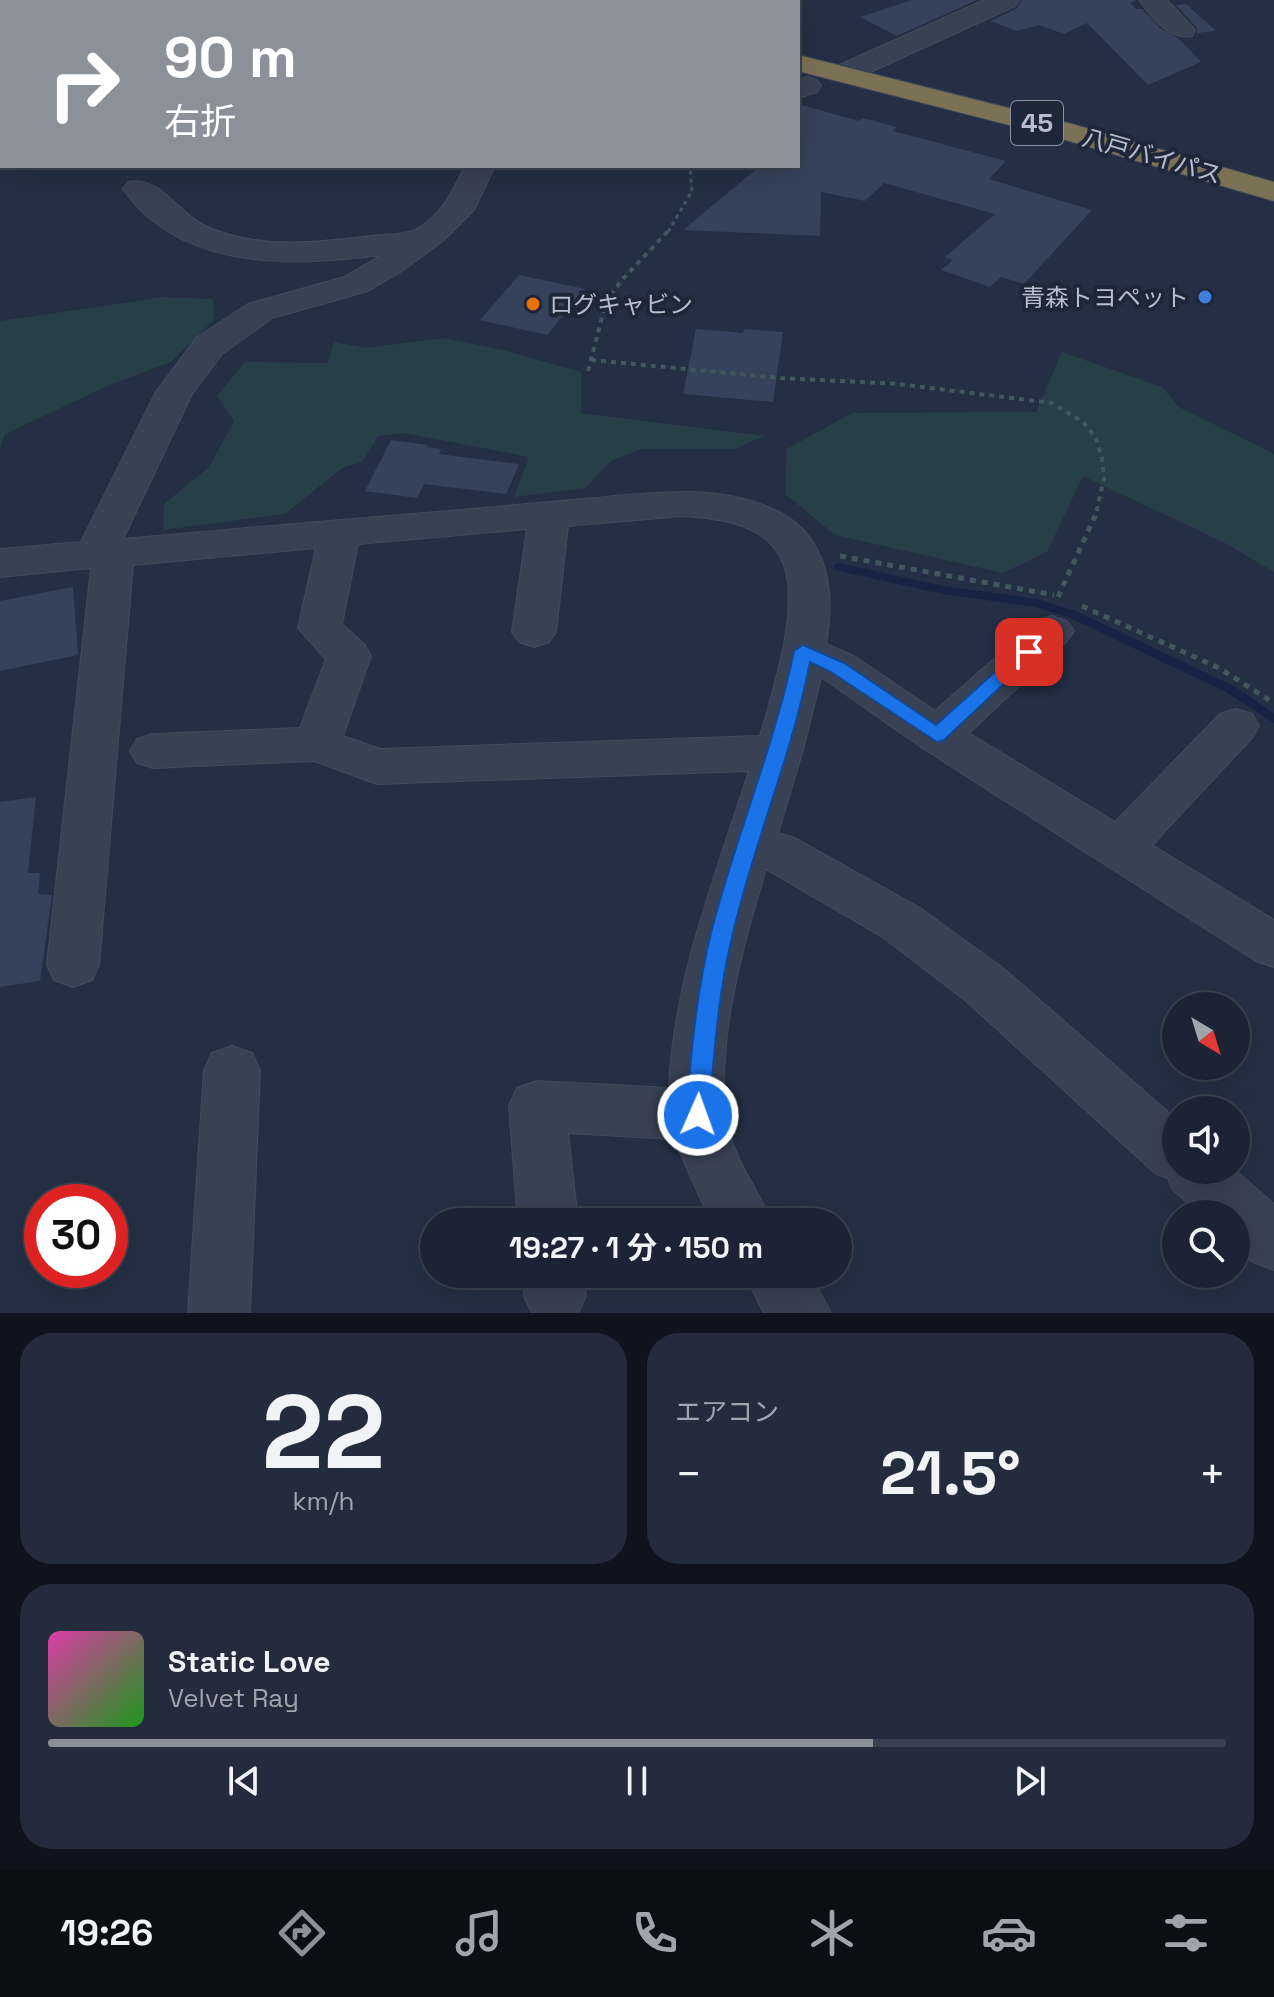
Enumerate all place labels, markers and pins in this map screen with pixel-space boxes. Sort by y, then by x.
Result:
place label: 青森トヨペット [1021,282,1189,313]
marker: 青森トヨペット [1196,288,1214,306]
place label: ログキャビン [549,289,693,320]
marker: ログキャビン [524,295,542,313]
pin [995,618,1063,686]

